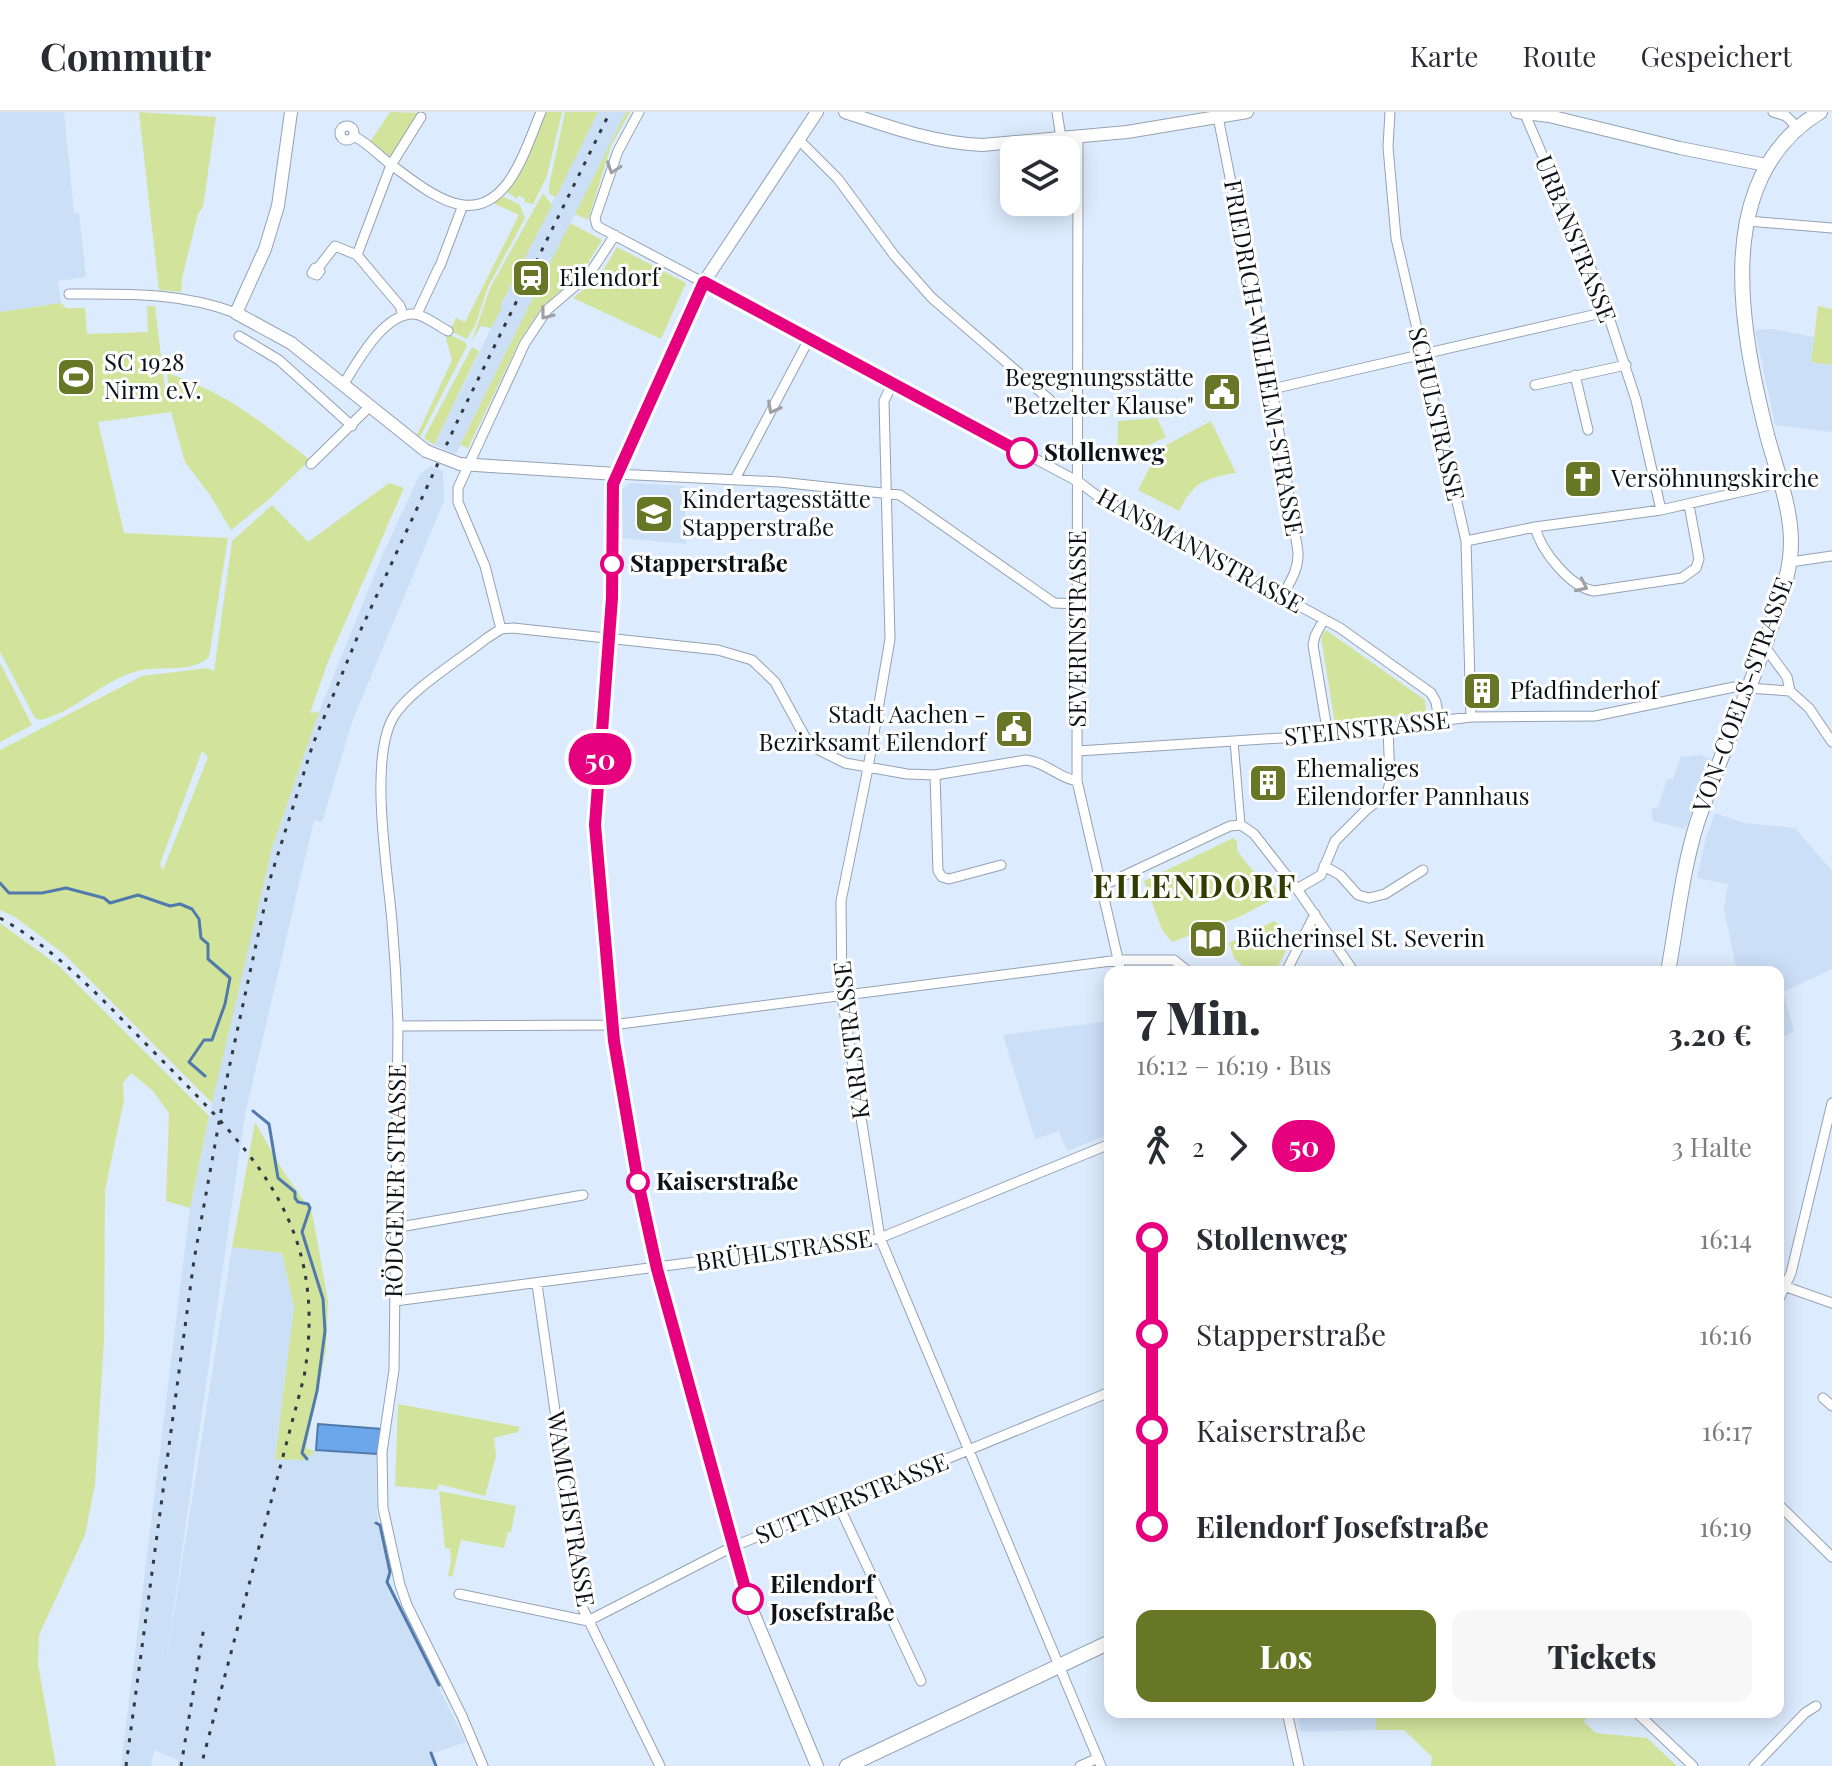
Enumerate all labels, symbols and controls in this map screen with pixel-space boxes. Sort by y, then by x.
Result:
text: Commutr [40,30,211,81]
text: Karte [1410,37,1479,74]
text: Route [1523,37,1596,74]
text: Gespeichert [1640,37,1792,74]
map controls [1000,136,1080,216]
button: layers [1000,136,1080,216]
street label: URBANSTRASSE [1529,150,1625,326]
one-way arrow [606,160,622,174]
street label: FRIEDRICH-WILHELM-STRASSE [1218,177,1312,538]
station icon: Eilendorf [510,257,552,299]
place label: Eilendorf [559,260,661,292]
one-way arrow [541,305,555,320]
street label: SCHULSTRASSE [1402,324,1473,503]
place label: SC 1928 Nirm e.V. [104,345,201,405]
sports icon: SC 1928 Nirm e.V. [55,356,97,398]
place label: Begegnungsstätte "Betzelter Klause" [1005,360,1194,420]
public building icon: Begegnungsstätte "Betzelter Klause" [1201,371,1243,413]
one-way arrow [767,399,782,414]
place label: Stollenweg [1044,435,1166,467]
marker: Stollenweg [1007,438,1037,468]
church icon: Versöhnungskirche [1562,458,1604,500]
place label: Versöhnungskirche [1610,461,1819,493]
street label: HANSMANNSTRASSE [1092,479,1310,619]
place label: Kindertagesstätte Stapperstraße [682,482,871,542]
school or university icon: Kindertagesstätte Stapperstraße [633,493,675,535]
street label: SEVERINSTRASSE [1060,530,1092,728]
place label: Stapperstraße [630,546,788,578]
marker: Stapperstraße [601,553,623,575]
street label: VON-COELS-STRASSE [1683,572,1799,817]
one-way arrow [1574,576,1588,592]
building icon: Pfadfinderhof [1461,670,1503,712]
place label: Pfadfinderhof [1510,673,1660,705]
place label: Stadt Aachen - Bezirksamt Eilendorf [759,697,988,757]
street label: STEINSTRASSE [1282,702,1451,752]
public building icon: Stadt Aachen - Bezirksamt Eilendorf [993,708,1035,750]
line badge: 50 [564,733,636,785]
text: 50 [585,740,615,777]
place label: Ehemaliges Eilendorfer Pannhaus [1296,751,1530,811]
building icon: Ehemaliges Eilendorfer Pannhaus [1247,762,1289,804]
district label: EILENDORF [1093,863,1297,906]
library icon: Bücherinsel St. Severin [1187,918,1229,960]
place label: Bücherinsel St. Severin [1236,921,1485,953]
street label: KARLSTRASSE [824,959,876,1121]
text: 7 Min. [1136,987,1261,1046]
text: 3.20 € [1668,1014,1752,1054]
text: 16:12 – 16:19 · Bus [1136,1047,1331,1082]
street label: RÖDGENER STRASSE [376,1064,412,1298]
icon: walk [1136,1124,1180,1168]
icon: forward [1216,1124,1260,1168]
text: 50 [1288,1127,1319,1164]
text: 2 [1192,1129,1204,1164]
text: 3 Halte [1672,1129,1752,1164]
place label: Kaiserstraße [656,1164,798,1196]
marker: Kaiserstraße [627,1171,649,1193]
text: Stollenweg [1196,1218,1347,1258]
street label: BRÜHLSTRASSE [693,1221,874,1277]
text: 16:14 [1700,1221,1752,1256]
text: Stapperstraße [1196,1314,1386,1354]
text: 16:16 [1699,1317,1752,1352]
street label: WAMICHSTRASSE [541,1408,603,1609]
text: Kaiserstraße [1196,1410,1366,1450]
text: 16:17 [1702,1413,1752,1448]
street label: SUTTNERSTRASSE [750,1444,952,1550]
text: Eilendorf Josefstraße [1196,1506,1489,1546]
text: 16:19 [1699,1509,1752,1544]
place label: Eilendorf Josefstraße [769,1567,895,1627]
marker: Eilendorf Josefstraße [733,1584,763,1614]
button: Los [1136,1610,1436,1702]
button: Tickets [1452,1610,1752,1702]

